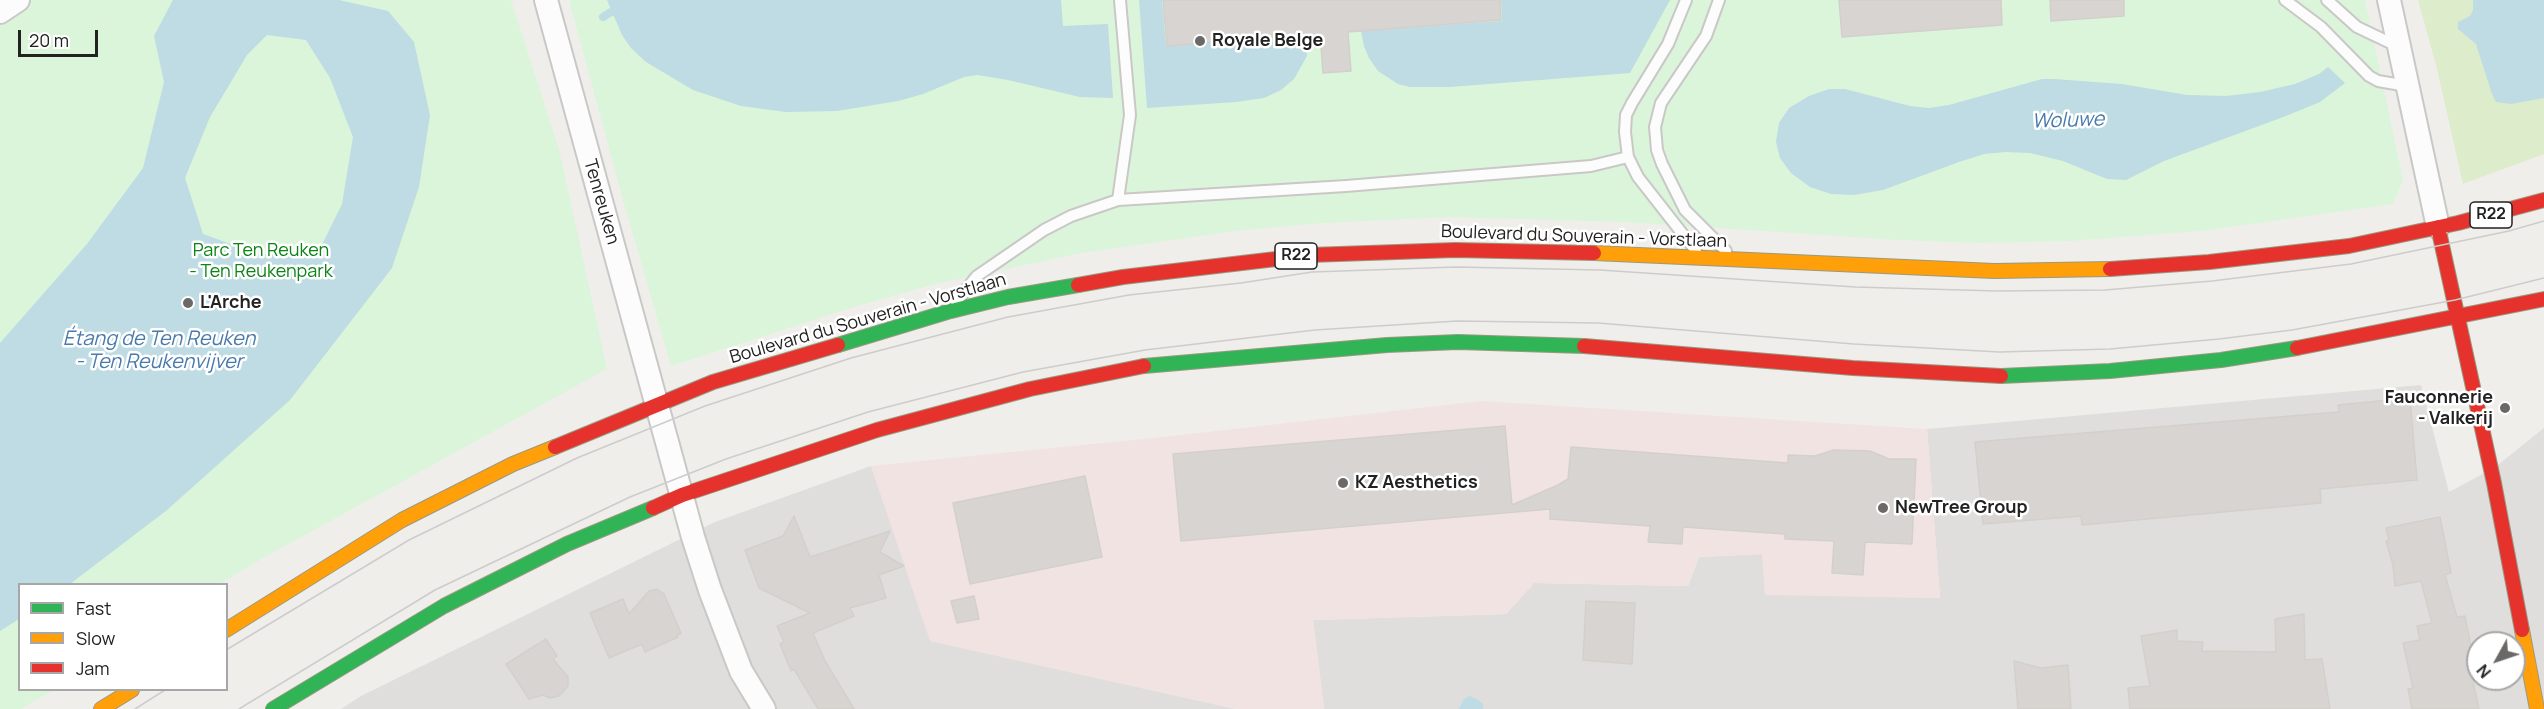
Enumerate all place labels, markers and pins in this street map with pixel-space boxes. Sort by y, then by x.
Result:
place label: Royale Belge [1212,30,1323,52]
marker: Royale Belge [1193,34,1207,48]
place label: L'Arche [200,292,261,314]
marker: L'Arche [181,296,195,310]
place label: Fauconnerie - Valkerij [2385,387,2493,430]
marker: Fauconnerie - Valkerij [2498,401,2512,415]
place label: KZ Aesthetics [1355,472,1478,494]
marker: KZ Aesthetics [1336,476,1350,490]
place label: NewTree Group [1895,497,2028,519]
marker: NewTree Group [1876,501,1890,515]

